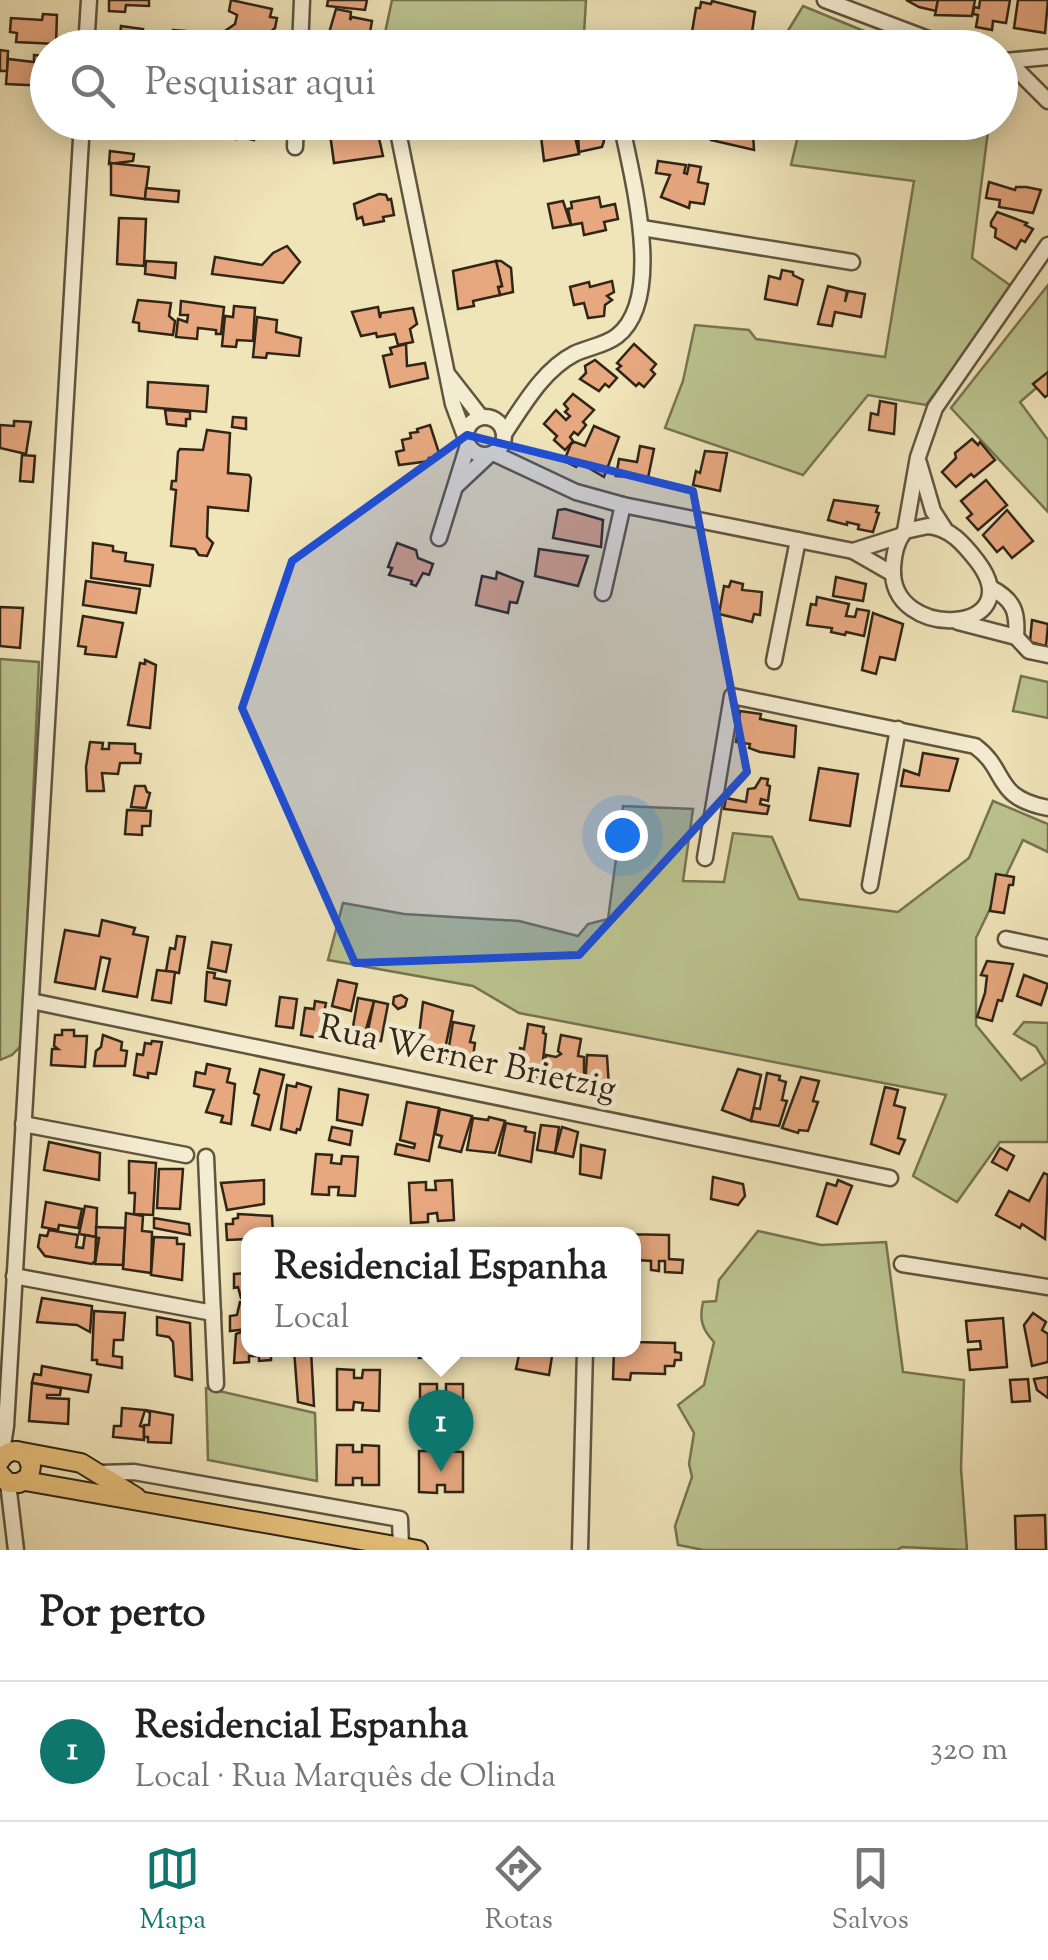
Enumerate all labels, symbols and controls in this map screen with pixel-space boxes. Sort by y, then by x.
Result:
search box [30,30,1018,140]
icon: search [65,58,120,113]
text: Pesquisar aqui [145,58,376,112]
your location [597,810,648,861]
street label: Rua Werner Brietzig [313,1004,621,1116]
popup [241,1227,641,1357]
text: Residencial Espanha [274,1242,608,1296]
text: Local [274,1296,349,1342]
pin: 1 [408,1390,474,1472]
text: Por perto [40,1585,206,1645]
text: Residencial Espanha [135,1701,468,1755]
text: 1 [67,1728,78,1774]
text: 320 m [930,1728,1008,1774]
text: Local · Rua Marquês de Olinda [135,1755,556,1801]
tab: Mapa [139,1841,206,1941]
tab: Rotas [485,1841,553,1941]
tab: Salvos [831,1841,909,1941]

